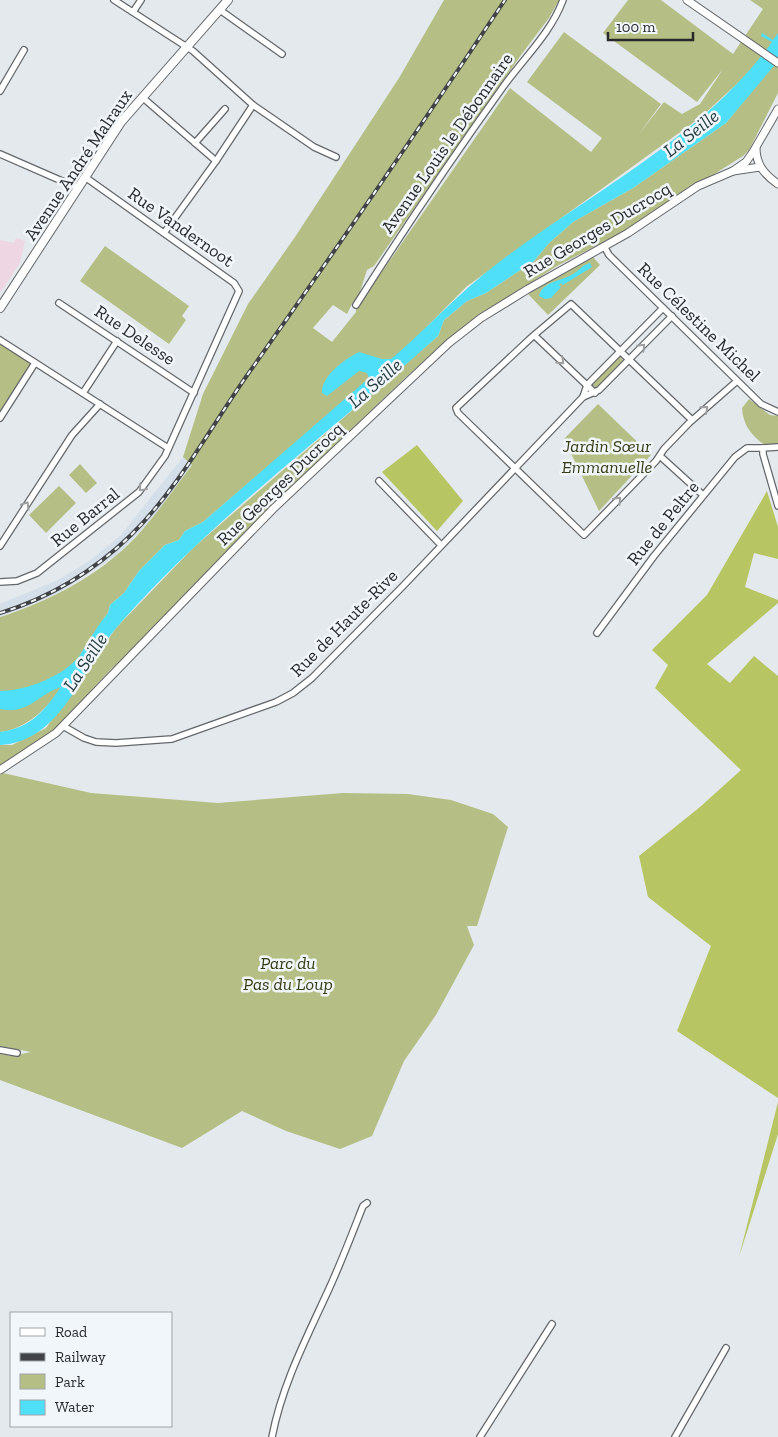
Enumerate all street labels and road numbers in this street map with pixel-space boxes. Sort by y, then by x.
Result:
street label: Avenue Louis le Débonnaire [376,49,518,237]
street label: Avenue André Malraux [19,85,137,245]
street label: Rue Georges Ducrocq [520,177,675,283]
street label: Rue Vandernoot [124,182,238,272]
street label: Rue Célestine Michel [633,258,765,386]
street label: Rue Delesse [91,300,179,370]
street label: Rue Georges Ducrocq [212,418,348,550]
street label: Rue de Peltre [622,476,704,570]
street label: Rue Barral [46,483,124,551]
street label: Rue de Haute-Rive [286,565,402,681]

